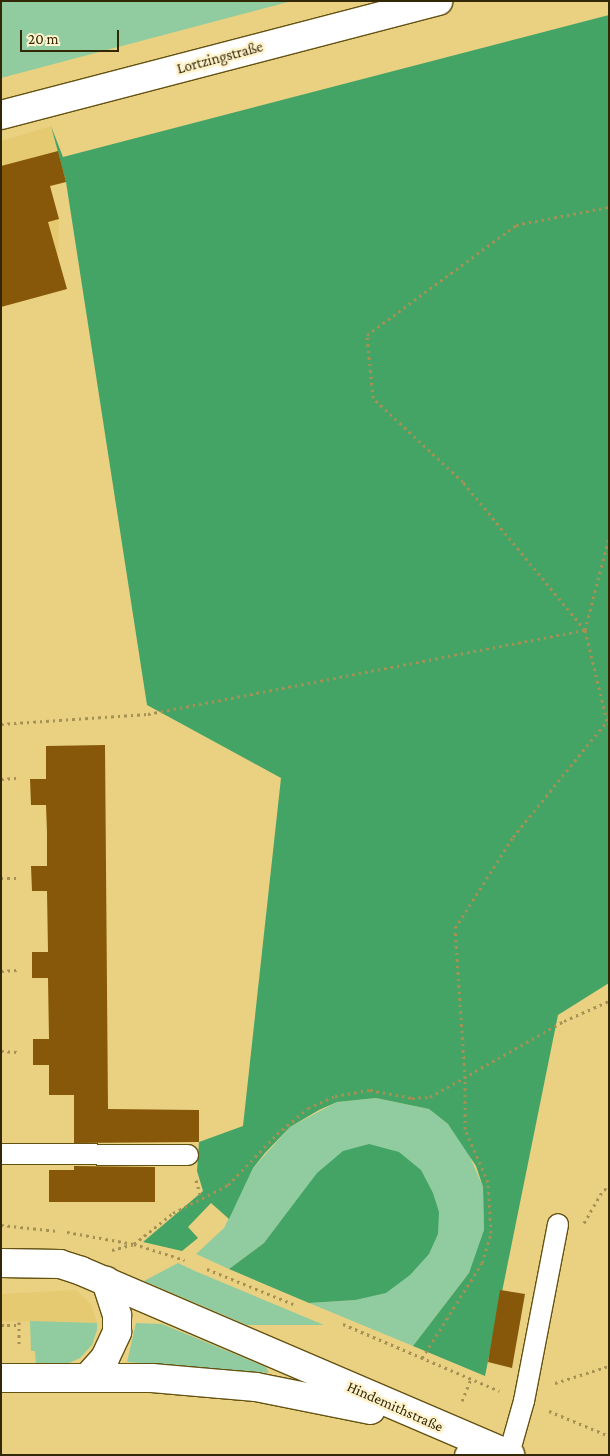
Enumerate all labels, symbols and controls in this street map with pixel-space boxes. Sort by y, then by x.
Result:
scale bar [22,20,121,52]
text: 20 m [28,31,59,47]
street label: Lortzingstraße [175,38,265,78]
street label: Hindemithstraße [344,1378,446,1436]

